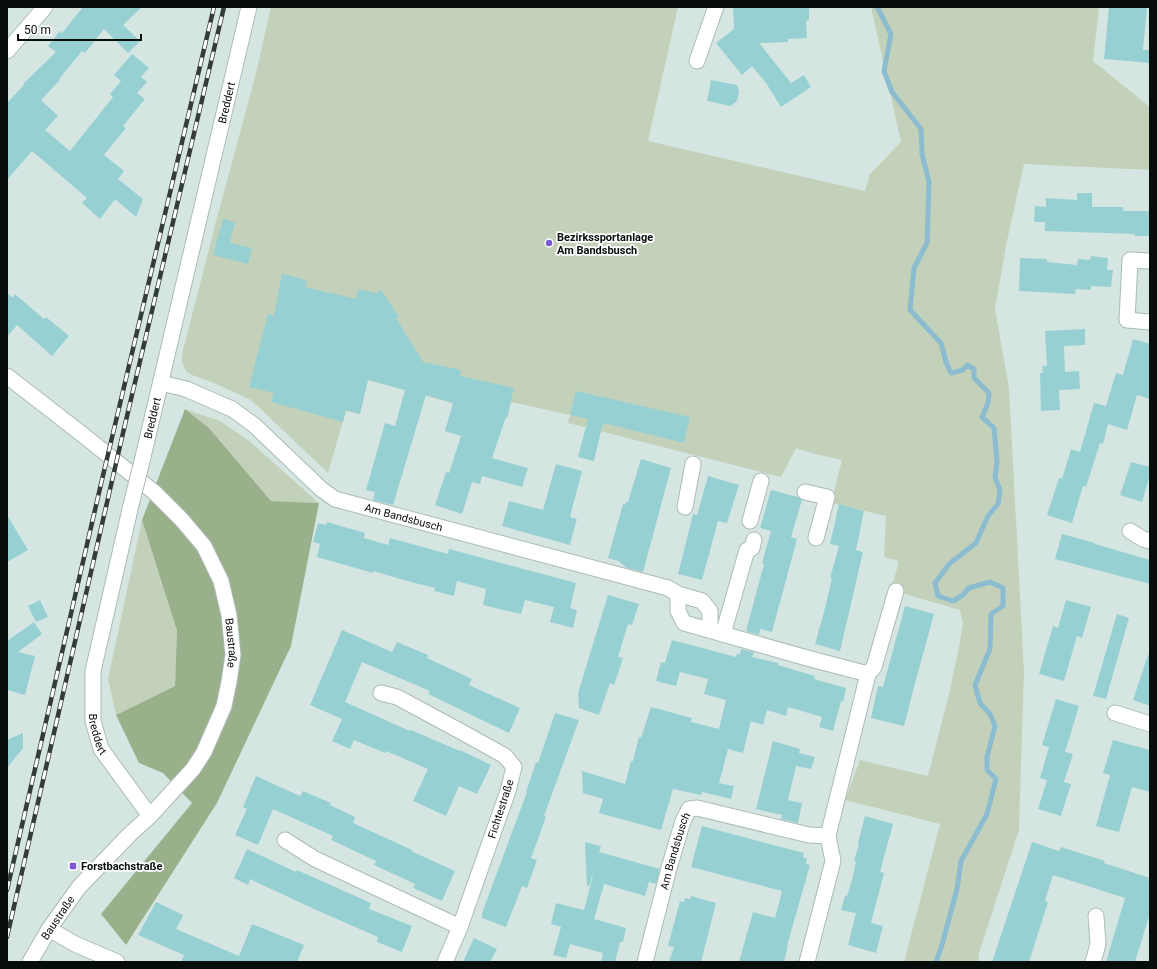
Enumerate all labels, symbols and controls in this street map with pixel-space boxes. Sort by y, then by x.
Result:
scale bar [18,16,141,42]
text: 50 m [24,23,51,37]
street label: Breddert [215,80,238,125]
place label: Bezirkssportanlage Am Bandsbusch [557,231,653,257]
marker: Bezirkssportanlage Am Bandsbusch [544,238,554,248]
street label: Breddert [141,396,163,440]
street label: Am Bandsbusch [363,501,444,534]
street label: Baustraße [223,618,240,669]
street label: Breddert [87,714,110,758]
street label: Fichtestraße [485,778,517,840]
street label: Am Bandsbusch [657,810,693,891]
place label: Forstbachstraße [81,860,163,873]
marker: Forstbachstraße [68,861,78,871]
street label: Baustraße [39,893,77,942]

